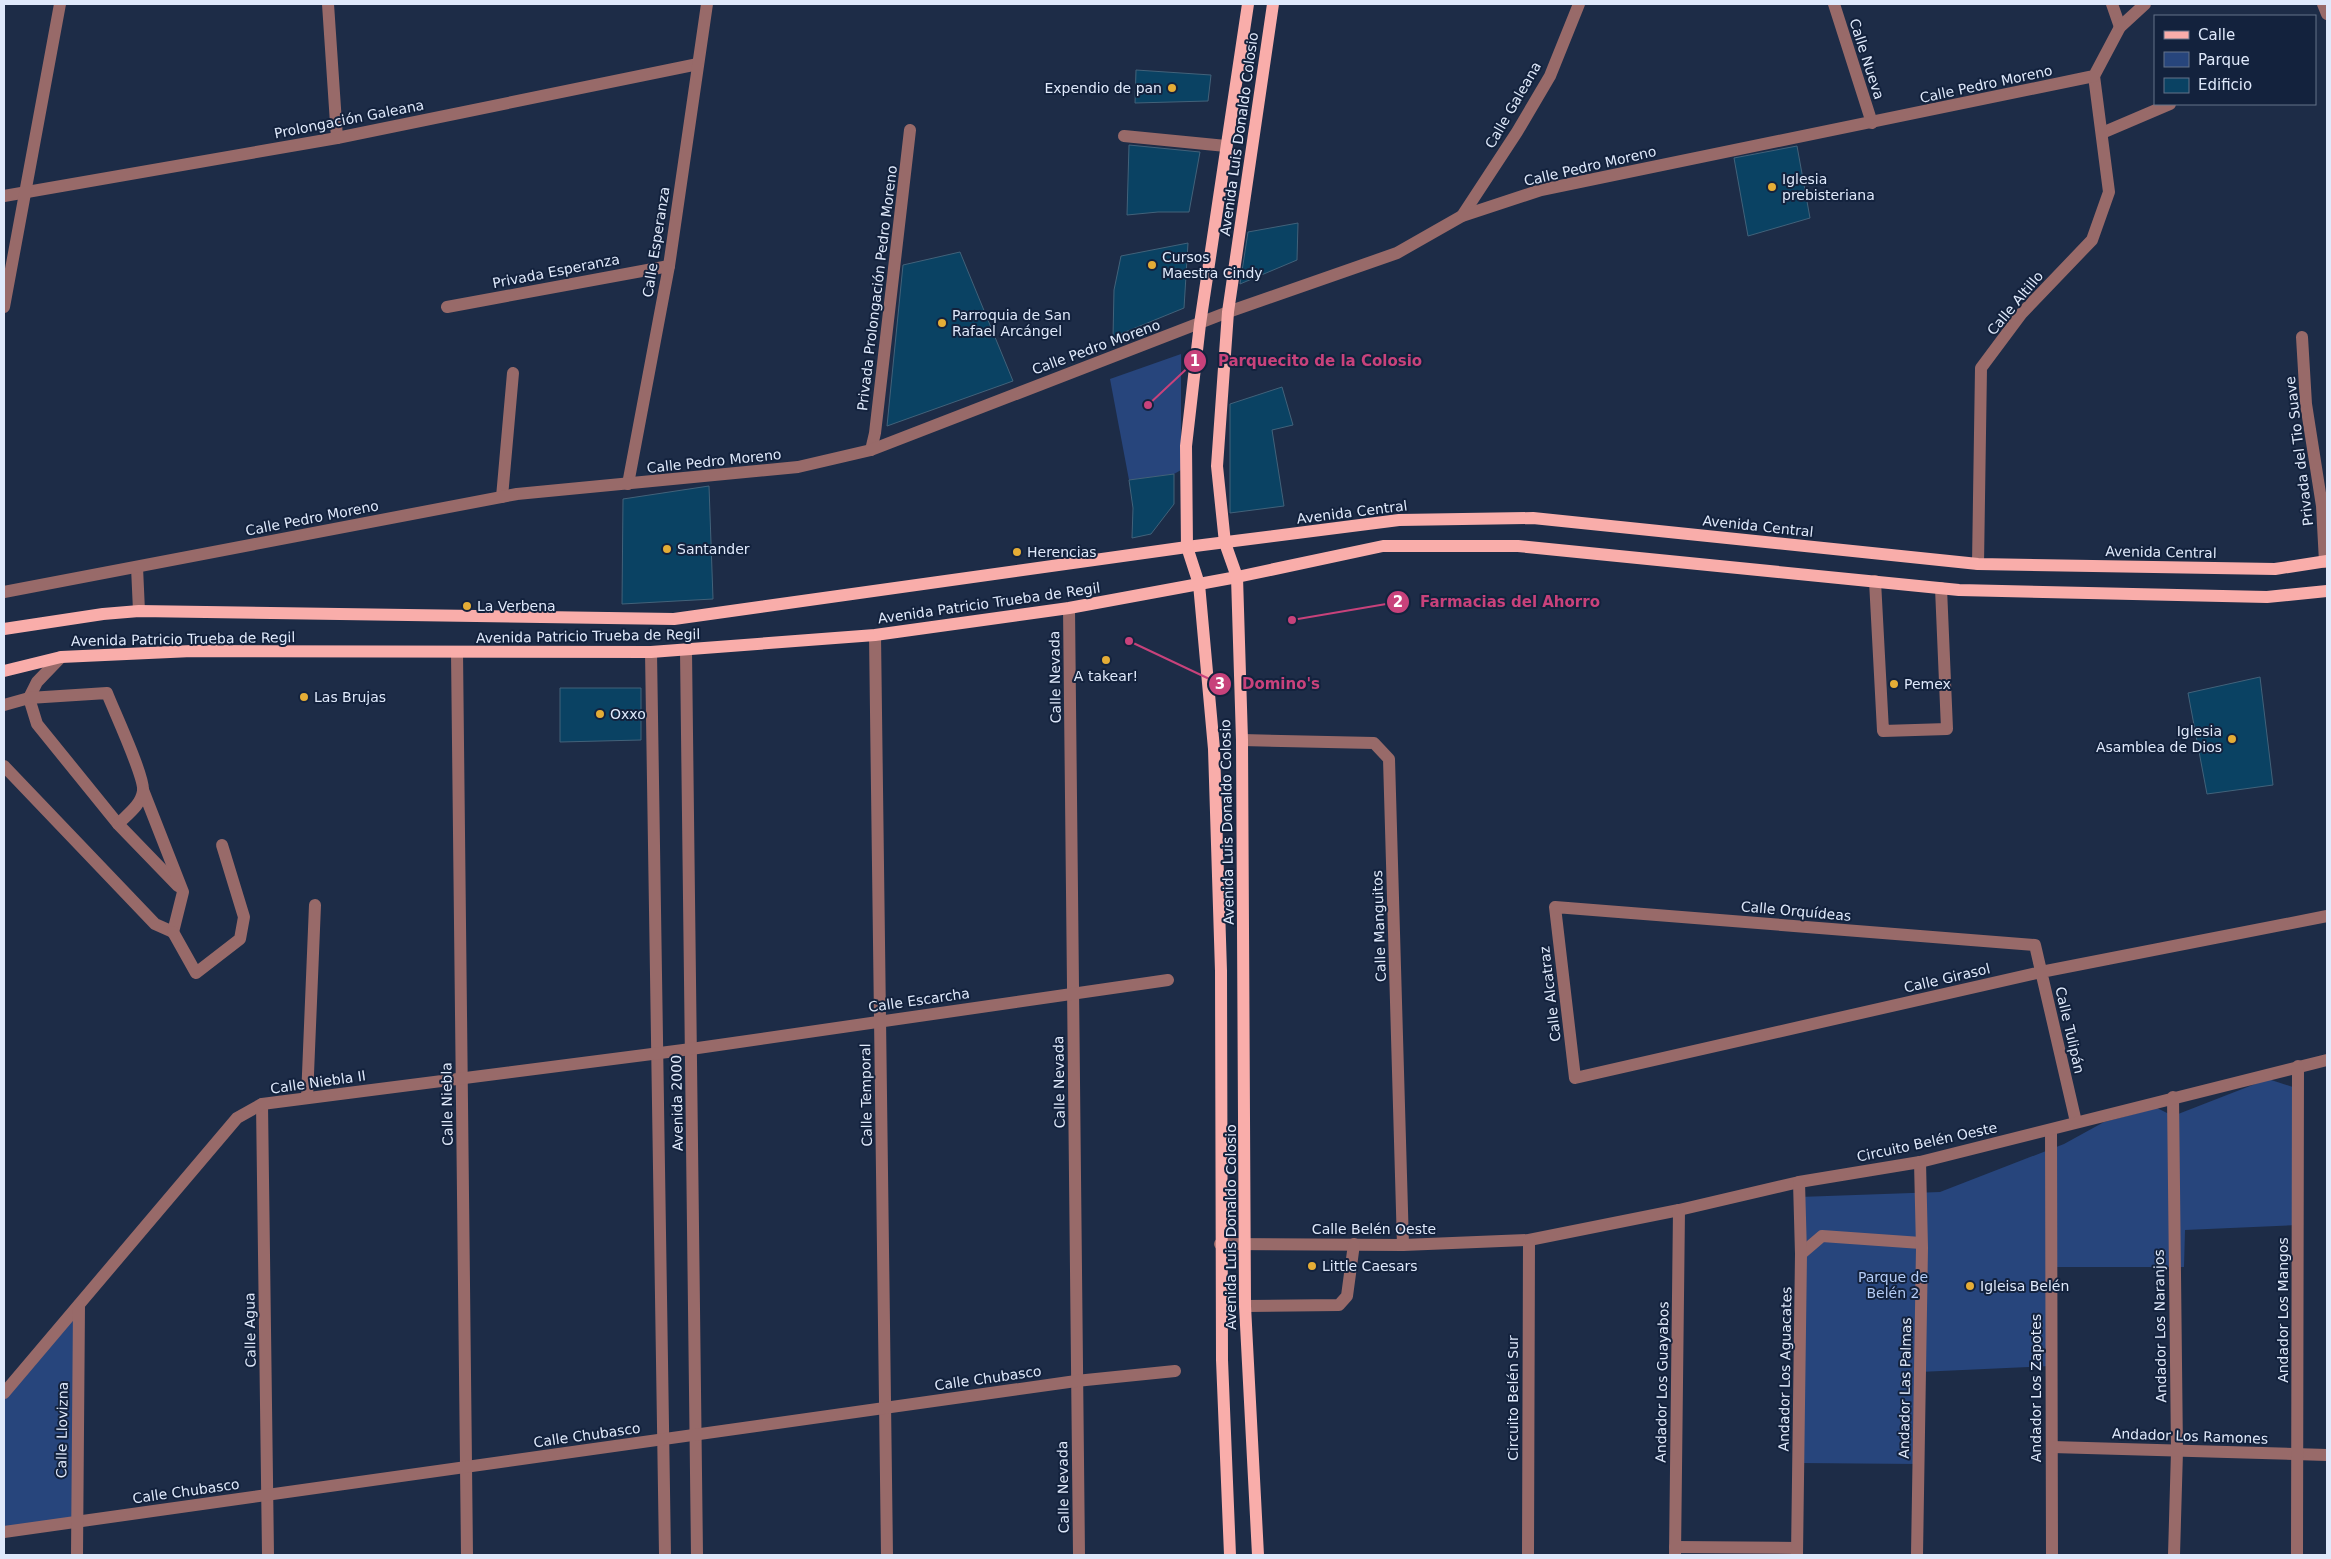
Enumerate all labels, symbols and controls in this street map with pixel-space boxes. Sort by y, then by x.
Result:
legend [2154,15,2316,105]
street label: Calle Nueva [1846,17,1888,101]
text: Calle [2198,26,2235,44]
street label: Avenida Luis Donaldo Colosio [1217,31,1261,237]
text: Parque [2198,51,2250,69]
street label: Calle Galeana [1482,59,1544,151]
street label: Calle Pedro Moreno [1918,62,2054,106]
text: Edificio [2198,76,2252,94]
place label: Expendio de pan [1044,80,1162,96]
marker: Expendio de pan [1166,82,1178,94]
street label: Prolongación Galeana [273,97,425,141]
street label: Calle Pedro Moreno [1522,143,1658,189]
street label: Privada Prolongación Pedro Moreno [854,164,900,412]
place label: Iglesia prebisteriana [1782,171,1875,203]
marker: Iglesia prebisteriana [1766,181,1778,193]
street label: Calle Esperanza [639,185,673,299]
place label: Cursos Maestra Cindy [1162,249,1263,281]
street label: Privada Esperanza [491,251,621,291]
marker: Cursos Maestra Cindy [1146,259,1158,271]
street label: Calle Altillo [1984,268,2046,338]
place label: Parroquia de San Rafael Arcángel [952,307,1071,339]
street label: Calle Pedro Moreno [1030,316,1162,378]
marker: Parroquia de San Rafael Arcángel [936,317,948,329]
callout: Parquecito de la Colosio [1183,346,1432,376]
text: 1 [1190,352,1200,370]
text: Parquecito de la Colosio [1218,352,1422,370]
street label: Privada del Tio Suave [2282,375,2316,527]
street label: Calle Pedro Moreno [646,446,782,476]
street label: Calle Pedro Moreno [244,497,380,539]
street label: Avenida Central [1296,497,1408,527]
street label: Avenida Central [1702,512,1814,540]
place label: Santander [677,541,750,557]
marker: Santander [661,543,673,555]
street label: Avenida Central [2105,543,2217,561]
place label: Herencias [1027,544,1097,560]
marker: Herencias [1011,546,1023,558]
street label: Avenida Patricio Trueba de Regil [877,579,1101,627]
callout: Farmacias del Ahorro [1385,587,1610,617]
text: 2 [1393,593,1403,611]
text: Farmacias del Ahorro [1420,593,1600,611]
place label: La Verbena [477,598,556,614]
marker: La Verbena [461,600,473,612]
street label: Avenida Patricio Trueba de Regil [476,626,700,646]
street label: Avenida Patricio Trueba de Regil [71,629,295,649]
street label: Calle Nevada [1046,631,1064,723]
marker: A takear! [1100,654,1112,666]
place label: A takear! [1074,668,1138,684]
callout: Domino's [1207,669,1330,699]
text: 3 [1215,675,1225,693]
text: Domino's [1242,675,1320,693]
place label: Pemex [1904,676,1951,692]
marker: Pemex [1888,678,1900,690]
place label: Las Brujas [314,689,386,705]
marker: Las Brujas [298,691,310,703]
place label: Oxxo [610,706,646,722]
marker: Oxxo [594,708,606,720]
street label: Avenida Luis Donaldo Colosio [1217,719,1237,925]
place label: Iglesia Asamblea de Dios [2096,723,2222,755]
marker: Iglesia Asamblea de Dios [2226,733,2238,745]
street label: Calle Manguitos [1369,870,1389,982]
street label: Calle Orquídeas [1740,898,1852,924]
street label: Calle Alcatraz [1536,945,1564,1043]
street label: Calle Girasol [1902,960,1992,996]
street label: Calle Escarcha [867,985,971,1015]
street label: Calle Tulipán [2052,985,2088,1075]
street label: Calle Nevada [1050,1036,1068,1128]
street label: Calle Temporal [857,1043,875,1147]
street label: Avenida 2000 [668,1055,686,1151]
street label: Calle Niebla [438,1062,456,1146]
street label: Calle Niebla II [269,1067,367,1097]
street label: Circuito Belén Oeste [1855,1119,1999,1165]
street label: Avenida Luis Donaldo Colosio [1223,1124,1239,1330]
street label: Calle Belén Oeste [1312,1221,1436,1237]
street label: Andador Los Mangos [2275,1237,2291,1383]
street label: Andador Los Naranjos [2151,1249,2169,1403]
place label: Little Caesars [1322,1258,1418,1274]
marker: Little Caesars [1306,1260,1318,1272]
park label: Parque de Belén 2 [1858,1269,1928,1301]
place label: Igleisa Belén [1980,1278,2069,1294]
marker: Igleisa Belén [1964,1280,1976,1292]
street label: Andador Los Aguacates [1776,1286,1794,1452]
street label: Calle Agua [241,1292,259,1368]
street label: Andador Los Guayabos [1653,1301,1671,1463]
street label: Andador Los Zapotes [2028,1314,2044,1462]
street label: Andador Las Palmas [1896,1317,1914,1459]
street label: Circuito Belén Sur [1505,1335,1521,1461]
street label: Calle Chubasco [934,1363,1042,1393]
street label: Calle Llovizna [53,1382,71,1478]
street label: Calle Chubasco [533,1420,641,1450]
street label: Andador Los Ramones [2112,1425,2268,1447]
street label: Calle Nevada [1054,1441,1072,1533]
street label: Calle Chubasco [132,1476,240,1506]

